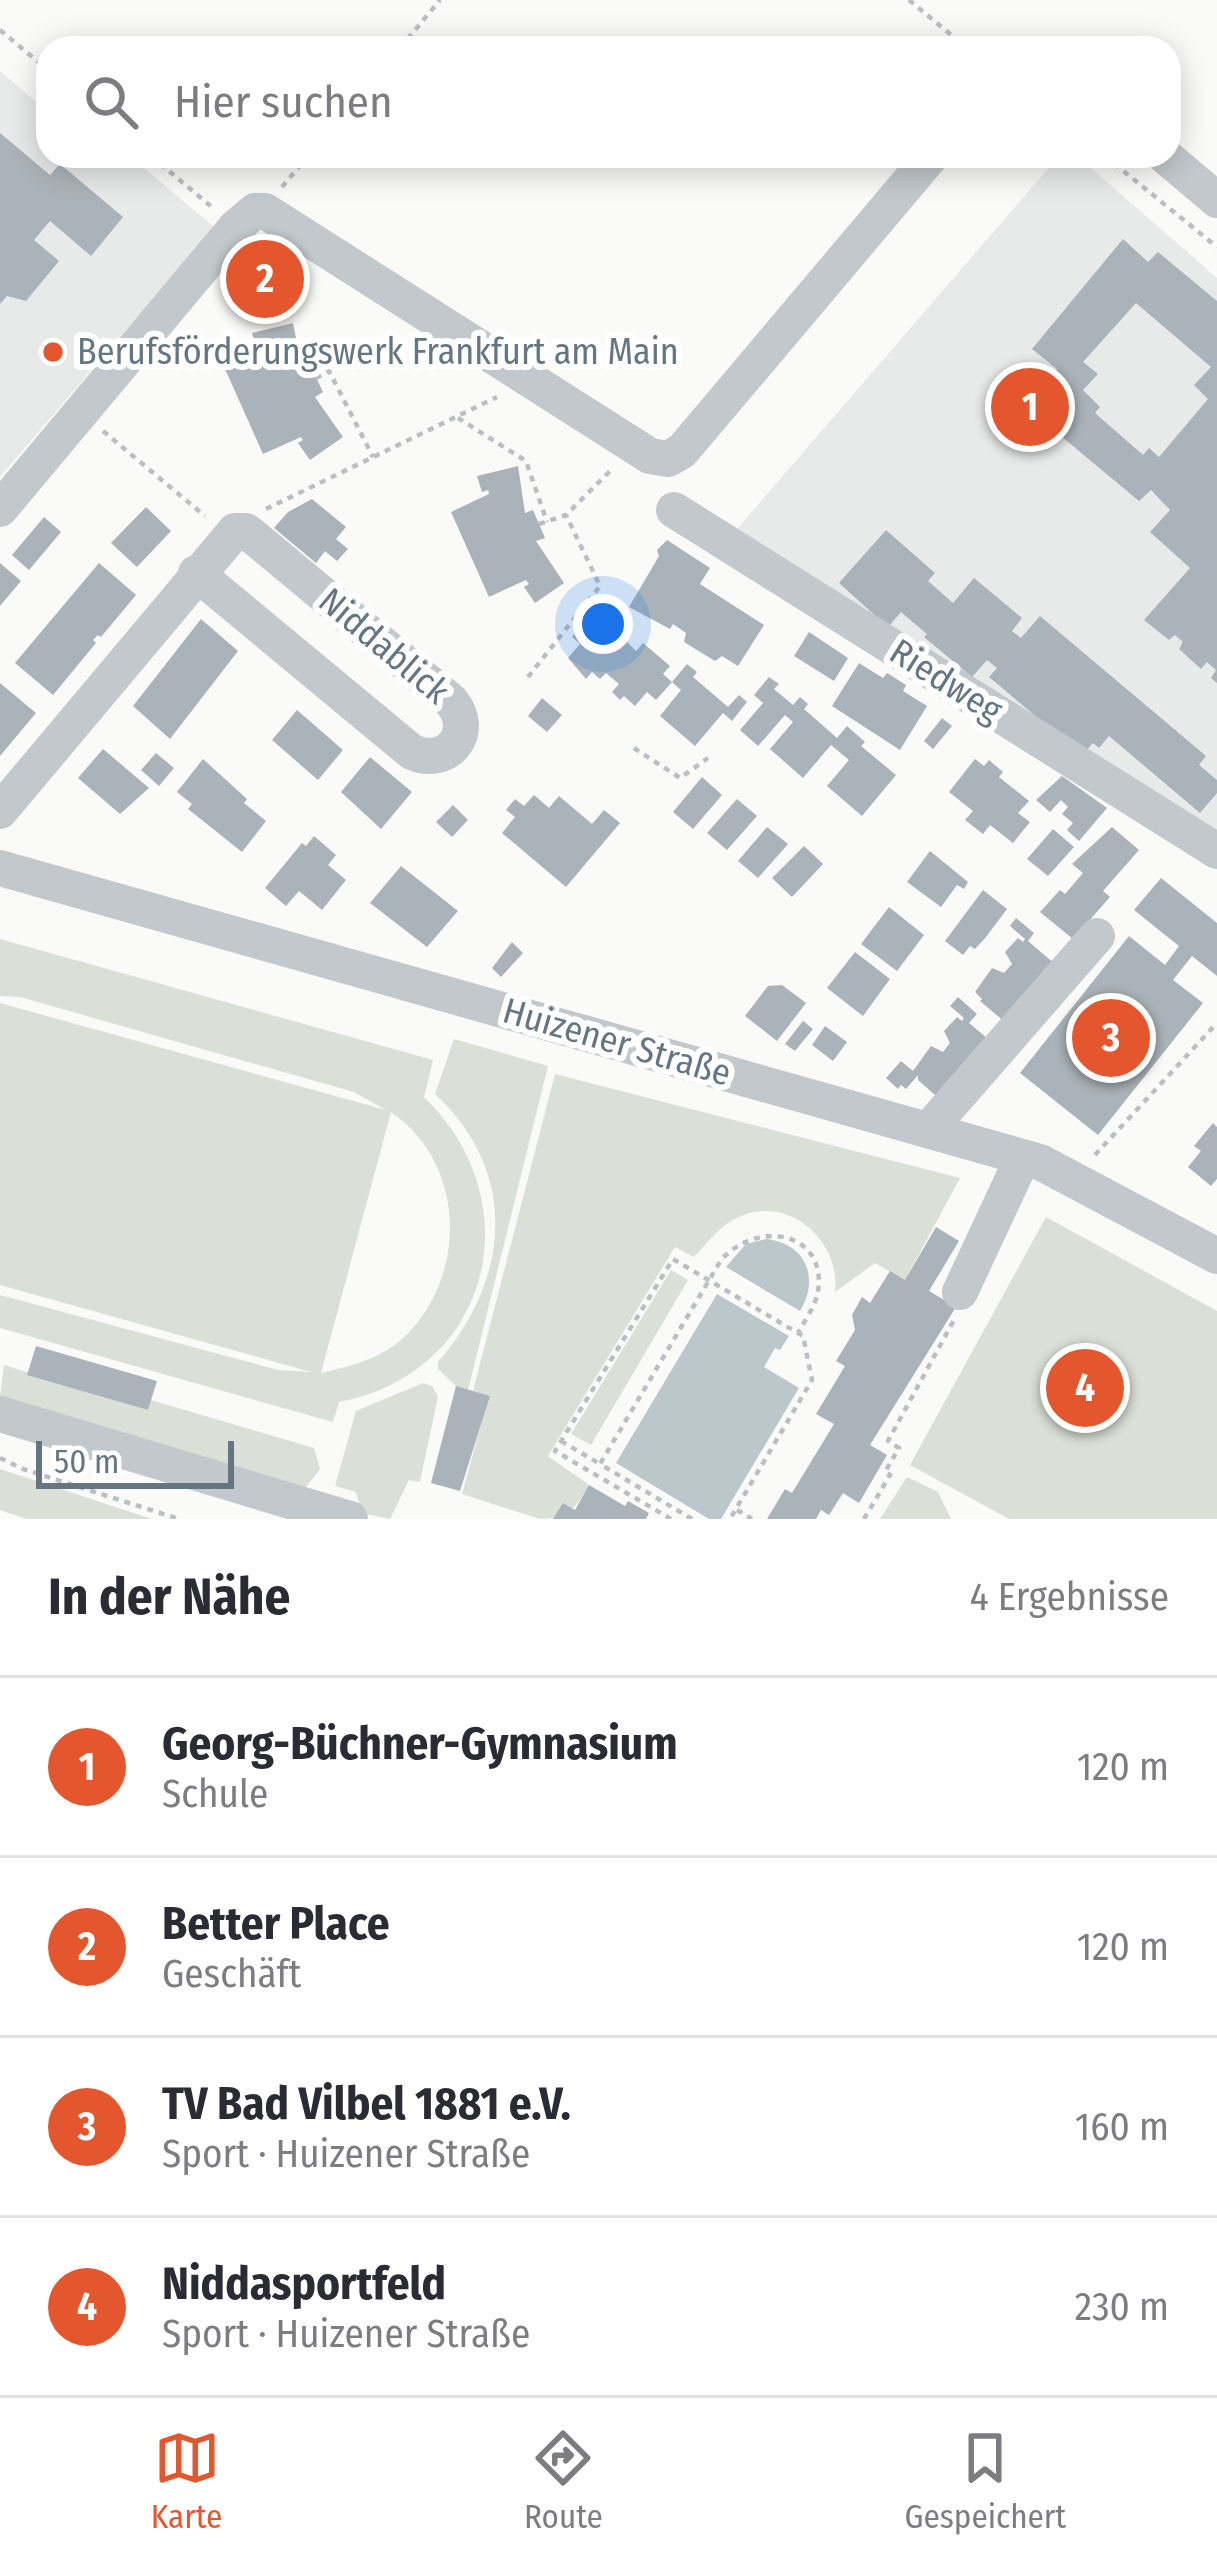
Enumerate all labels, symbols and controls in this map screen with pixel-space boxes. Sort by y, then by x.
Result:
search box [36,36,1181,168]
icon: search [78,69,144,135]
text: Hier suchen [174,75,393,129]
pin: 2 [226,234,304,324]
place label: Berufsförderungswerk Frankfurt am Main [77,330,679,374]
marker: Berufsförderungswerk Frankfurt am Main [40,339,66,365]
pin: 1 [991,362,1069,452]
street label: Niddablick [310,579,458,713]
your location [573,594,633,654]
street label: Riedweg [882,629,1010,733]
street label: Huizener Straße [498,988,736,1096]
pin: 3 [1072,993,1150,1083]
pin: 4 [1046,1343,1124,1433]
scale bar [36,1435,234,1488]
text: 50 m [54,1442,119,1482]
text: In der Nähe [48,1566,290,1628]
text: 4 Ergebnisse [970,1574,1169,1620]
text: Georg-Büchner-Gymnasium [162,1717,677,1771]
text: 1 [79,1744,95,1790]
text: 120 m [1077,1744,1169,1790]
text: Schule [162,1771,268,1817]
text: Better Place [162,1897,389,1951]
text: 2 [78,1924,96,1970]
text: 120 m [1077,1924,1169,1970]
text: Geschäft [162,1951,301,1997]
text: TV Bad Vilbel 1881 e.V. [162,2077,571,2131]
text: 3 [78,2104,96,2150]
text: 160 m [1075,2104,1169,2150]
text: Sport · Huizener Straße [162,2131,530,2177]
text: Niddasportfeld [162,2257,446,2311]
text: 4 [77,2284,97,2330]
text: 230 m [1075,2284,1169,2330]
text: Sport · Huizener Straße [162,2311,530,2357]
tab: Karte [151,2425,222,2537]
tab: Route [524,2425,603,2537]
tab: Gespeichert [905,2425,1066,2537]

